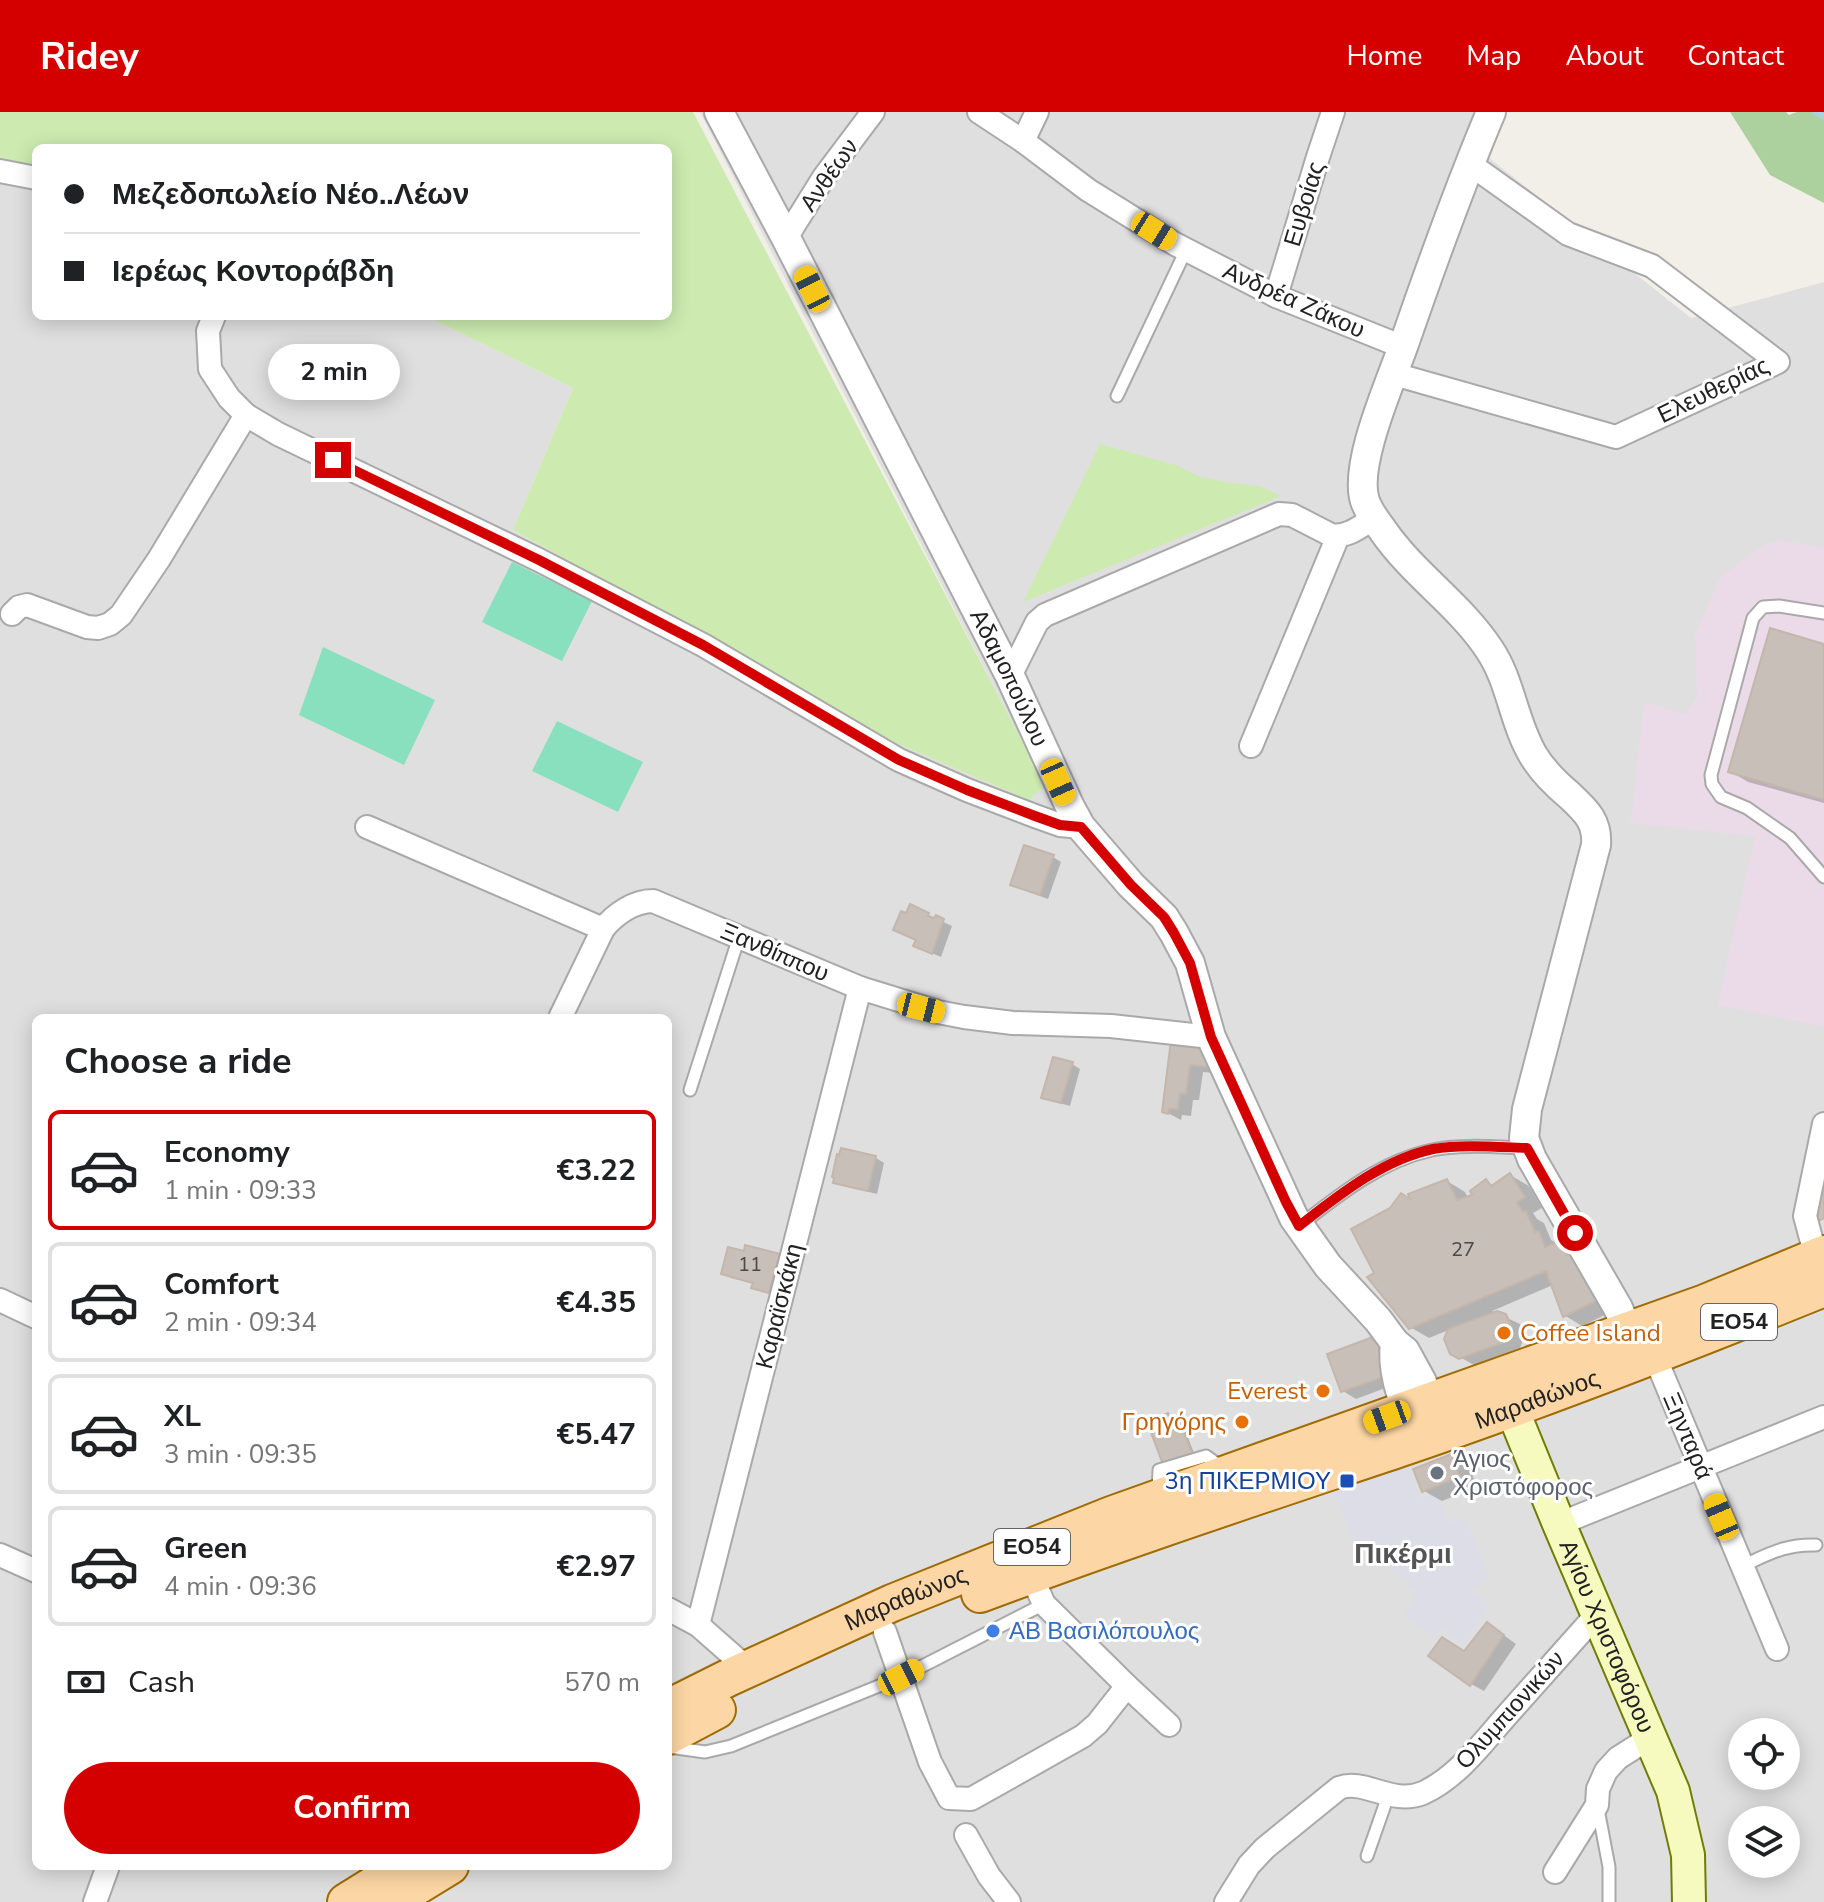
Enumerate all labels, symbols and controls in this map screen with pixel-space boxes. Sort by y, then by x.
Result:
text: Ridey [40,31,139,82]
text: Home [1347,37,1422,75]
text: Map [1466,37,1521,75]
text: About [1565,37,1643,75]
text: Contact [1687,37,1784,75]
street label: Ανθέων [792,132,866,218]
street label: Ευβοίας [1276,158,1332,250]
text: Μεζεδοπωλείο Νέο..Λέων [112,174,469,215]
car [1127,208,1181,254]
text: Ιερέως Κοντοράβδη [112,251,394,292]
street label: Ανδρέα Ζάκου [1218,254,1370,346]
car [790,262,834,316]
callout: 2 min [267,344,399,400]
street label: Ελευθερίας [1652,349,1774,431]
text: 2 min [300,354,368,389]
route end [315,442,351,478]
street label: Αδαμοπούλου [962,604,1056,752]
car [1037,755,1079,809]
street label: Ξανθίππου [716,915,834,989]
car [895,991,947,1025]
text: Choose a ride [64,1037,292,1086]
text: Economy [164,1132,290,1173]
icon: car [68,1134,140,1206]
text: €3.22 [557,1150,636,1191]
text: 1 min · 09:33 [164,1173,317,1208]
route start [1557,1215,1593,1251]
house number: 27 [1451,1236,1475,1263]
street label: Καραϊσκάκη [748,1240,810,1372]
house number: 11 [738,1251,762,1278]
text: Comfort [164,1264,279,1305]
icon: car [68,1266,140,1338]
text: €4.35 [557,1282,636,1323]
road number: ΕΟ54 [1701,1304,1777,1340]
text: 2 min · 09:34 [164,1305,317,1340]
place label: Coffee Island [1520,1317,1661,1349]
marker: Coffee Island [1495,1324,1513,1342]
street label: Μαραθώνος [1470,1362,1604,1437]
place label: Everest [1227,1375,1308,1407]
marker: Everest [1314,1382,1332,1400]
street label: Ξηνταρά [1655,1388,1721,1484]
text: XL [164,1396,201,1437]
icon: car [68,1398,140,1470]
car [1360,1398,1414,1436]
place label: Γρηγόρης [1122,1406,1226,1438]
marker: Γρηγόρης [1233,1413,1251,1431]
text: €5.47 [557,1414,636,1455]
text: 3 min · 09:35 [164,1437,317,1472]
place label: Άγιος Χριστόφορος [1453,1443,1593,1503]
marker: Άγιος Χριστόφορος [1428,1464,1446,1482]
place label: 3η ΠΙΚΕΡΜΙΟΥ [1164,1465,1331,1497]
marker: 3η ΠΙΚΕΡΜΙΟΥ [1338,1472,1356,1490]
car [1701,1490,1741,1544]
text: Green [164,1528,248,1569]
road number: ΕΟ54 [994,1529,1070,1565]
icon: car [68,1530,140,1602]
district label: Πικέρμι [1354,1535,1452,1573]
street label: Αγίου Χριστοφόρου [1552,1535,1662,1738]
text: €2.97 [557,1546,636,1587]
street label: Μαραθώνος [839,1558,972,1639]
text: 4 min · 09:36 [164,1569,317,1604]
place label: ΑΒ Βασιλόπουλος [1009,1615,1199,1647]
marker: ΑΒ Βασιλόπουλος [984,1622,1002,1640]
street label: Ολυμπιονικών [1448,1644,1572,1776]
car [874,1655,928,1699]
icon: cash [64,1660,108,1704]
text: Cash [128,1662,195,1703]
text: 570 m [564,1665,640,1700]
map controls [1728,1718,1800,1878]
button: locate [1728,1718,1800,1790]
button: Confirm [64,1762,640,1854]
button: layers [1728,1806,1800,1878]

